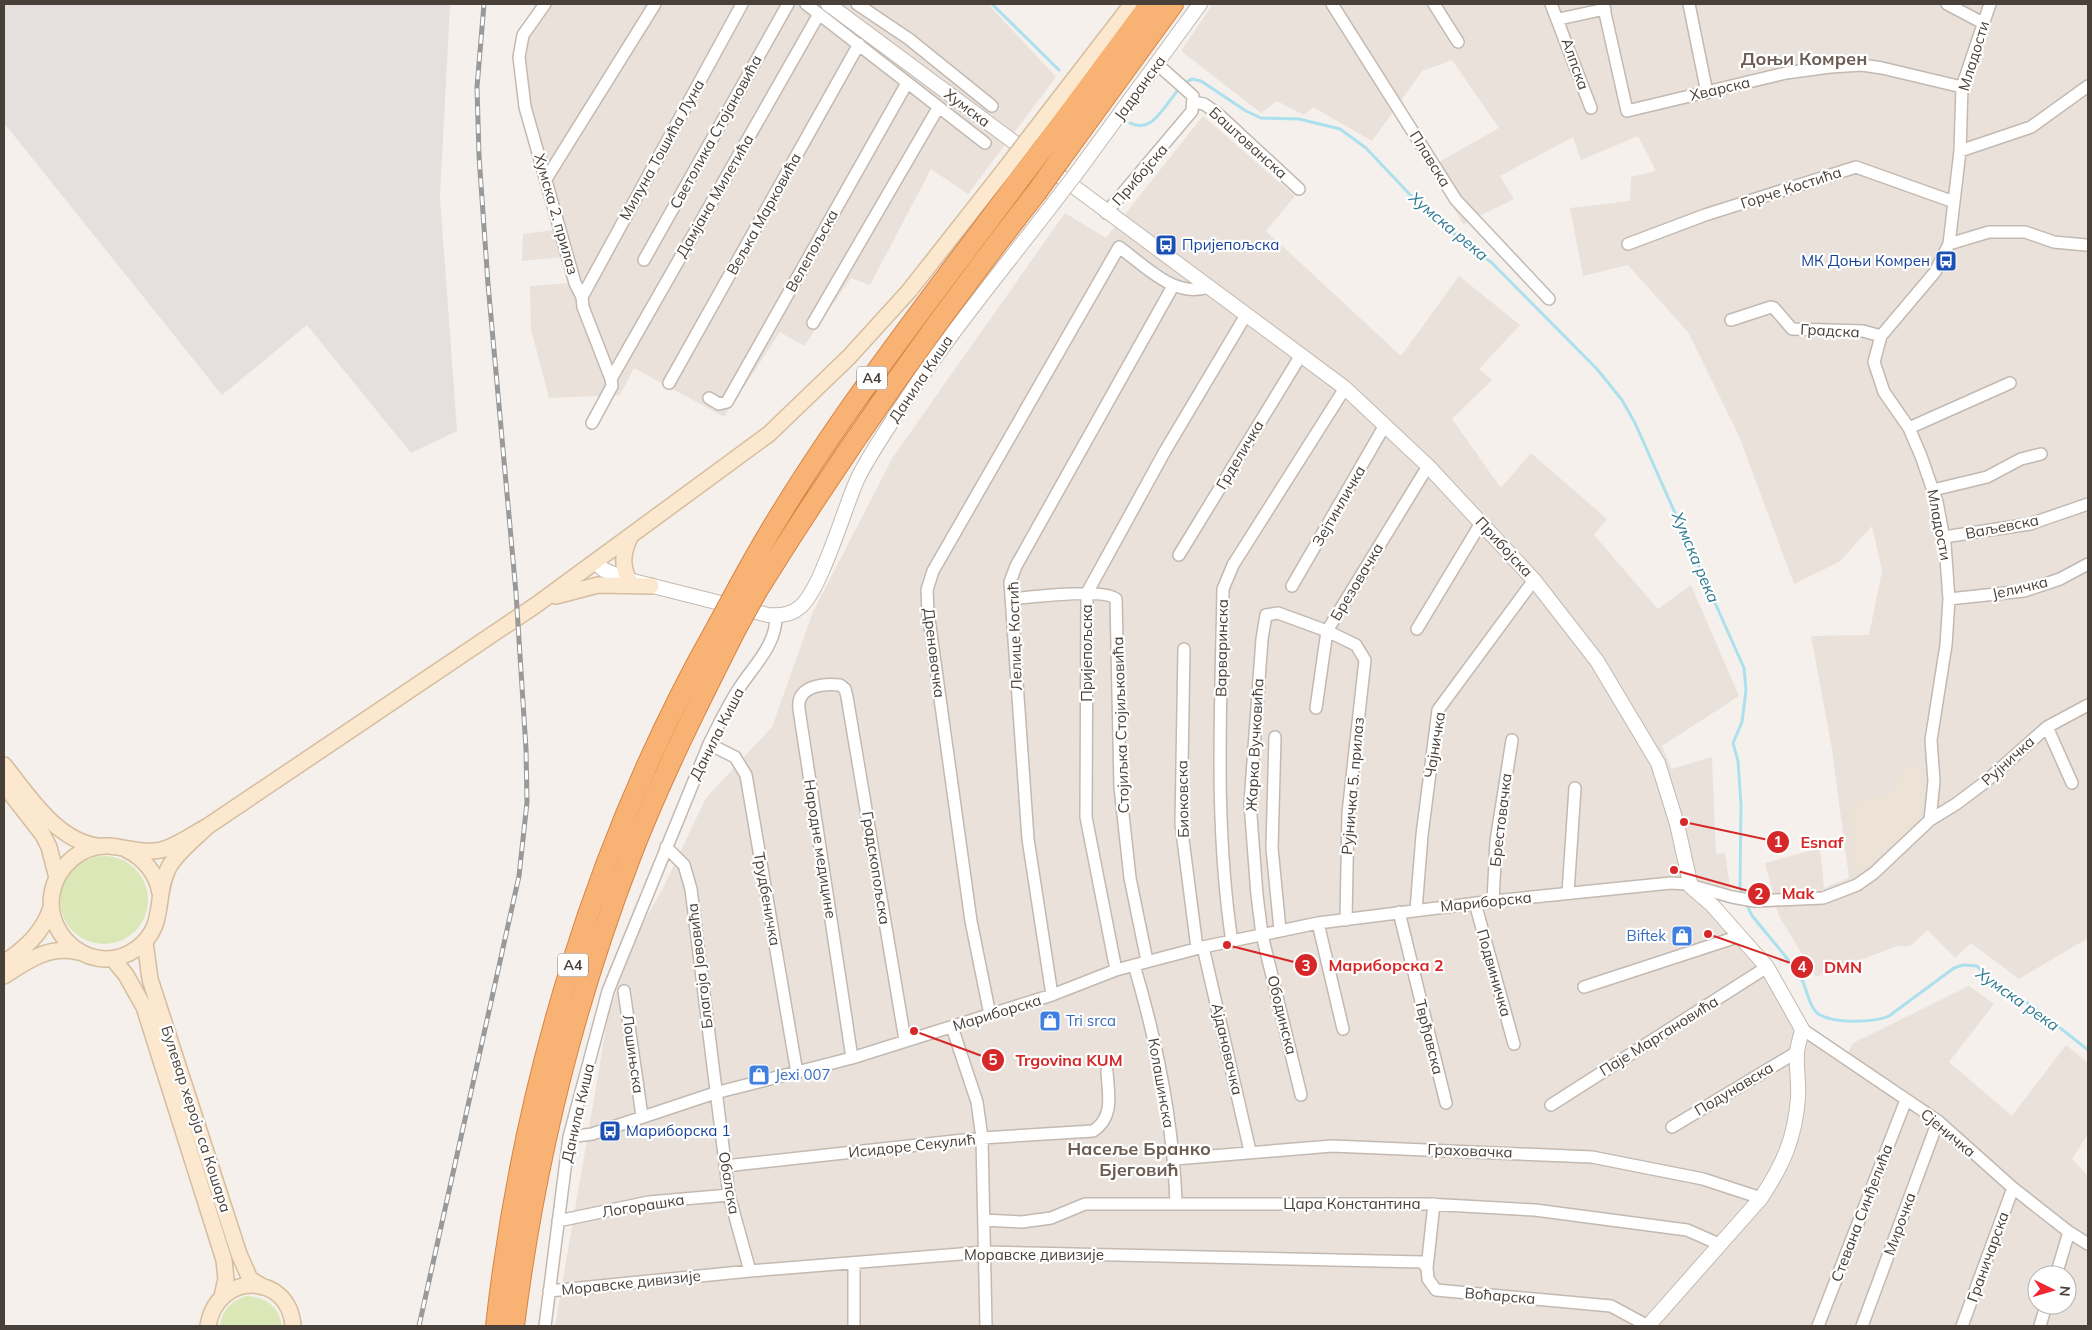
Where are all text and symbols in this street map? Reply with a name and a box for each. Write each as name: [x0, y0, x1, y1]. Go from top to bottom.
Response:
street label: Младости: [1954, 19, 1993, 93]
street label: Алпска: [1557, 35, 1594, 92]
district label: Доњи Комрен: [1741, 47, 1867, 70]
street label: Светолика Стојановића: [665, 52, 766, 212]
street label: Јадранска: [1110, 52, 1169, 124]
street label: Хварска: [1688, 72, 1752, 105]
street label: Милуна Тошића Луна: [615, 76, 708, 224]
street label: Хумска: [941, 84, 994, 131]
street label: Баштованска: [1205, 103, 1291, 183]
street label: Плавска: [1406, 127, 1455, 190]
street label: Дамјана Милетића: [672, 131, 758, 261]
street label: Прибојска: [1108, 140, 1172, 209]
street label: Вељка Марковића: [722, 150, 805, 278]
street label: Хумска 2. прилаз: [530, 151, 583, 277]
street label: Горче Костића: [1738, 162, 1844, 213]
water label: Хумска река: [1405, 186, 1493, 265]
street label: Велепољска: [781, 206, 842, 295]
bus stop icon: Пријепољска: [1154, 233, 1178, 257]
place label: Пријепољска: [1182, 235, 1279, 254]
bus stop icon: МК Доњи Комрен: [1934, 249, 1958, 273]
place label: МК Доњи Комрен: [1801, 251, 1930, 270]
street label: Градска: [1800, 319, 1860, 342]
street label: Данила Киша: [884, 331, 957, 426]
road number: A4: [857, 366, 887, 389]
street label: Грделичка: [1212, 417, 1268, 493]
street label: Зејтинличка: [1308, 462, 1369, 549]
street label: Младости: [1923, 488, 1956, 562]
water label: Хумска река: [1667, 507, 1724, 606]
street label: Ваљевска: [1964, 510, 2040, 543]
street label: Прибојска: [1472, 513, 1537, 581]
street label: Брезовачка: [1326, 540, 1387, 624]
street label: Јеличка: [1990, 572, 2050, 603]
street label: Лелице Костић: [1003, 581, 1026, 691]
street label: Варваринска: [1211, 599, 1232, 697]
street label: Пријепољска: [1077, 604, 1096, 702]
street label: Дреновачка: [920, 607, 949, 699]
street label: Стојиљка Стојиљковића: [1108, 636, 1133, 814]
street label: Жарка Вучковића: [1242, 678, 1267, 812]
street label: Данила Киша: [685, 684, 748, 783]
street label: Чајничка: [1420, 710, 1449, 779]
street label: Рујничка 5. прилаз: [1337, 716, 1368, 856]
street label: Рујничка: [1977, 732, 2038, 789]
street label: Биоковска: [1172, 760, 1193, 838]
street label: Брестовачка: [1485, 772, 1516, 868]
street label: Народне медицине: [800, 778, 841, 920]
street label: Градскопољска: [858, 810, 895, 926]
callout: Esnaf: [1766, 827, 1854, 858]
text: 1: [1773, 832, 1783, 851]
text: Esnaf: [1801, 832, 1845, 852]
street label: Трудбеничка: [750, 851, 785, 947]
callout: Mak: [1747, 878, 1825, 909]
text: Mak: [1782, 883, 1815, 903]
text: 2: [1754, 884, 1764, 903]
street label: Мариборска: [1439, 887, 1532, 916]
street label: Благоја Јововића: [682, 902, 717, 1030]
shop icon: Biftek: [1670, 924, 1694, 948]
place label: Biftek: [1626, 926, 1666, 945]
street label: Подвиничка: [1473, 927, 1516, 1019]
callout: Мариборска 2: [1293, 950, 1453, 981]
callout: DMN: [1789, 952, 1872, 983]
road number: A4: [558, 954, 588, 976]
text: Мариборска 2: [1328, 955, 1444, 975]
text: 3: [1301, 956, 1311, 975]
text: 4: [1797, 957, 1807, 976]
text: DMN: [1824, 957, 1862, 977]
water label: Хумска река: [1972, 962, 2064, 1035]
street label: Ободинска: [1263, 973, 1301, 1056]
street label: Мариборска: [950, 990, 1043, 1035]
street label: Паје Маргановића: [1596, 991, 1722, 1080]
street label: Тврђавска: [1411, 997, 1448, 1076]
street label: Ајдановачка: [1208, 1001, 1247, 1097]
shop icon: Tri srca: [1038, 1009, 1062, 1033]
place label: Tri srca: [1066, 1011, 1116, 1030]
street label: Лошињска: [619, 1013, 648, 1095]
street label: Булевар хероја са Кошара: [157, 1023, 236, 1215]
street label: Колашинска: [1144, 1036, 1179, 1129]
callout: Trgovina KUM: [980, 1045, 1132, 1076]
text: 5: [988, 1050, 998, 1069]
text: Trgovina KUM: [1015, 1050, 1123, 1070]
street label: Подунавска: [1691, 1058, 1777, 1120]
street label: Данила Киша: [557, 1061, 598, 1164]
shop icon: Jexi 007: [747, 1063, 771, 1087]
place label: Jexi 007: [775, 1065, 831, 1084]
street label: Сјеничка: [1917, 1104, 1980, 1161]
bus stop icon: Мариборска 1: [598, 1119, 622, 1143]
place label: Мариборска 1: [626, 1121, 730, 1140]
street label: Исидоре Секулић: [847, 1129, 976, 1162]
district label: Насеље Бранко Бјеговић: [1067, 1137, 1211, 1181]
street label: Граховачка: [1427, 1140, 1513, 1161]
street label: Стевана Синђелића: [1826, 1141, 1897, 1284]
street label: Обалска: [715, 1150, 744, 1216]
street label: Логорашка: [600, 1190, 686, 1221]
street label: Мирочка: [1879, 1190, 1920, 1258]
street label: Цара Константина: [1283, 1194, 1421, 1213]
street label: Граничарска: [1962, 1209, 2013, 1305]
street label: Моравске дивизије: [964, 1245, 1104, 1264]
north arrow: [2027, 1265, 2077, 1315]
street label: Моравске дивизије: [560, 1266, 702, 1299]
street label: Воћарска: [1464, 1283, 1536, 1308]
text: N: [2056, 1285, 2074, 1297]

